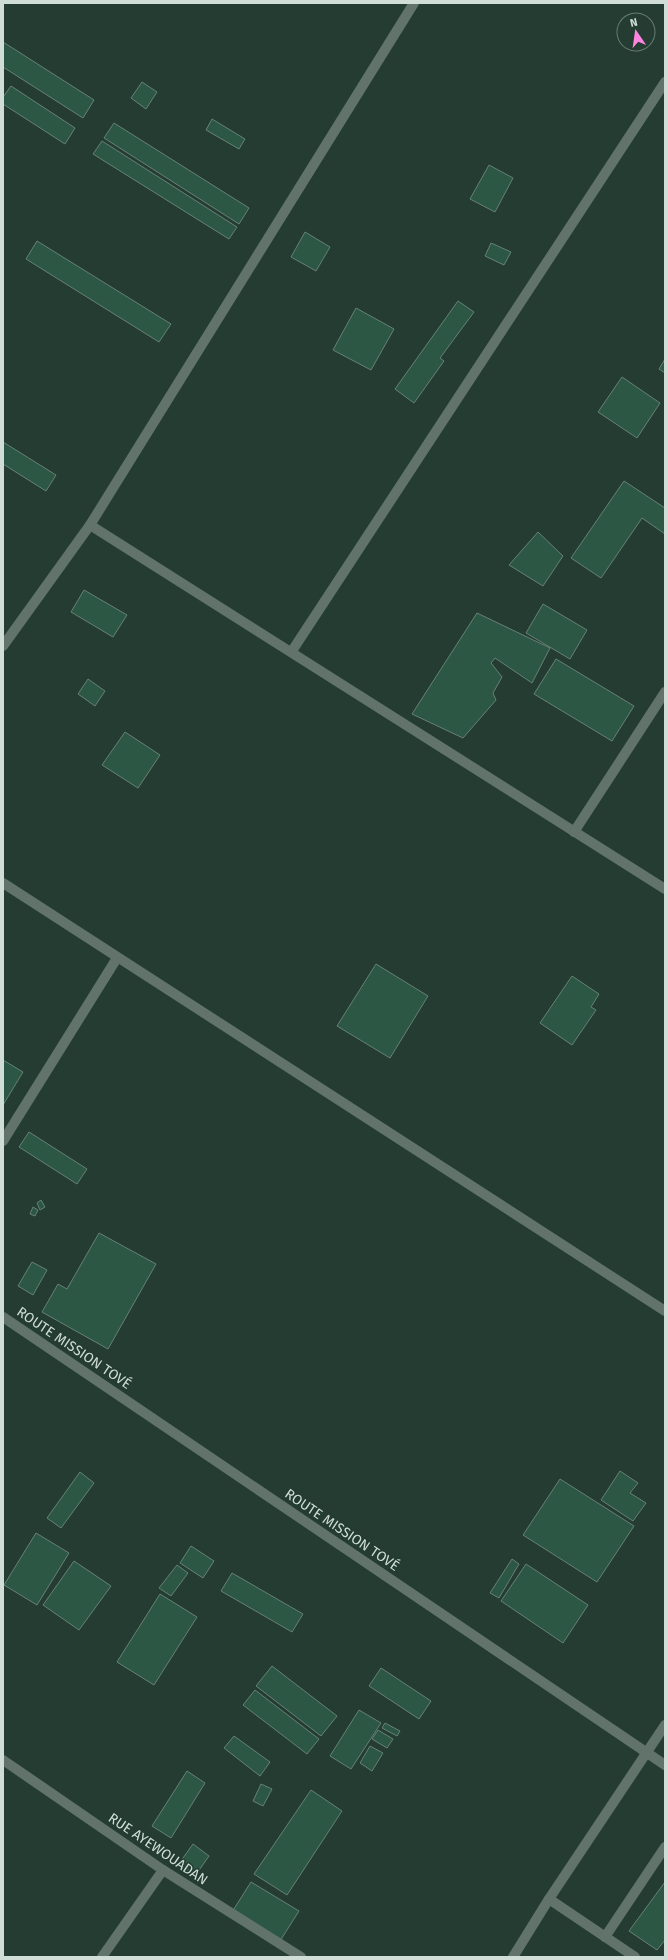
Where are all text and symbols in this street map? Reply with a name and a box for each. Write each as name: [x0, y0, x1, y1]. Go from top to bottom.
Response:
north arrow: [616, 12, 656, 52]
text: N: [629, 16, 639, 30]
street label: ROUTE MISSION TOVÉ: [13, 1302, 135, 1393]
street label: ROUTE MISSION TOVÉ: [281, 1484, 403, 1575]
street label: RUE AYEWOUADAN: [105, 1809, 211, 1889]

